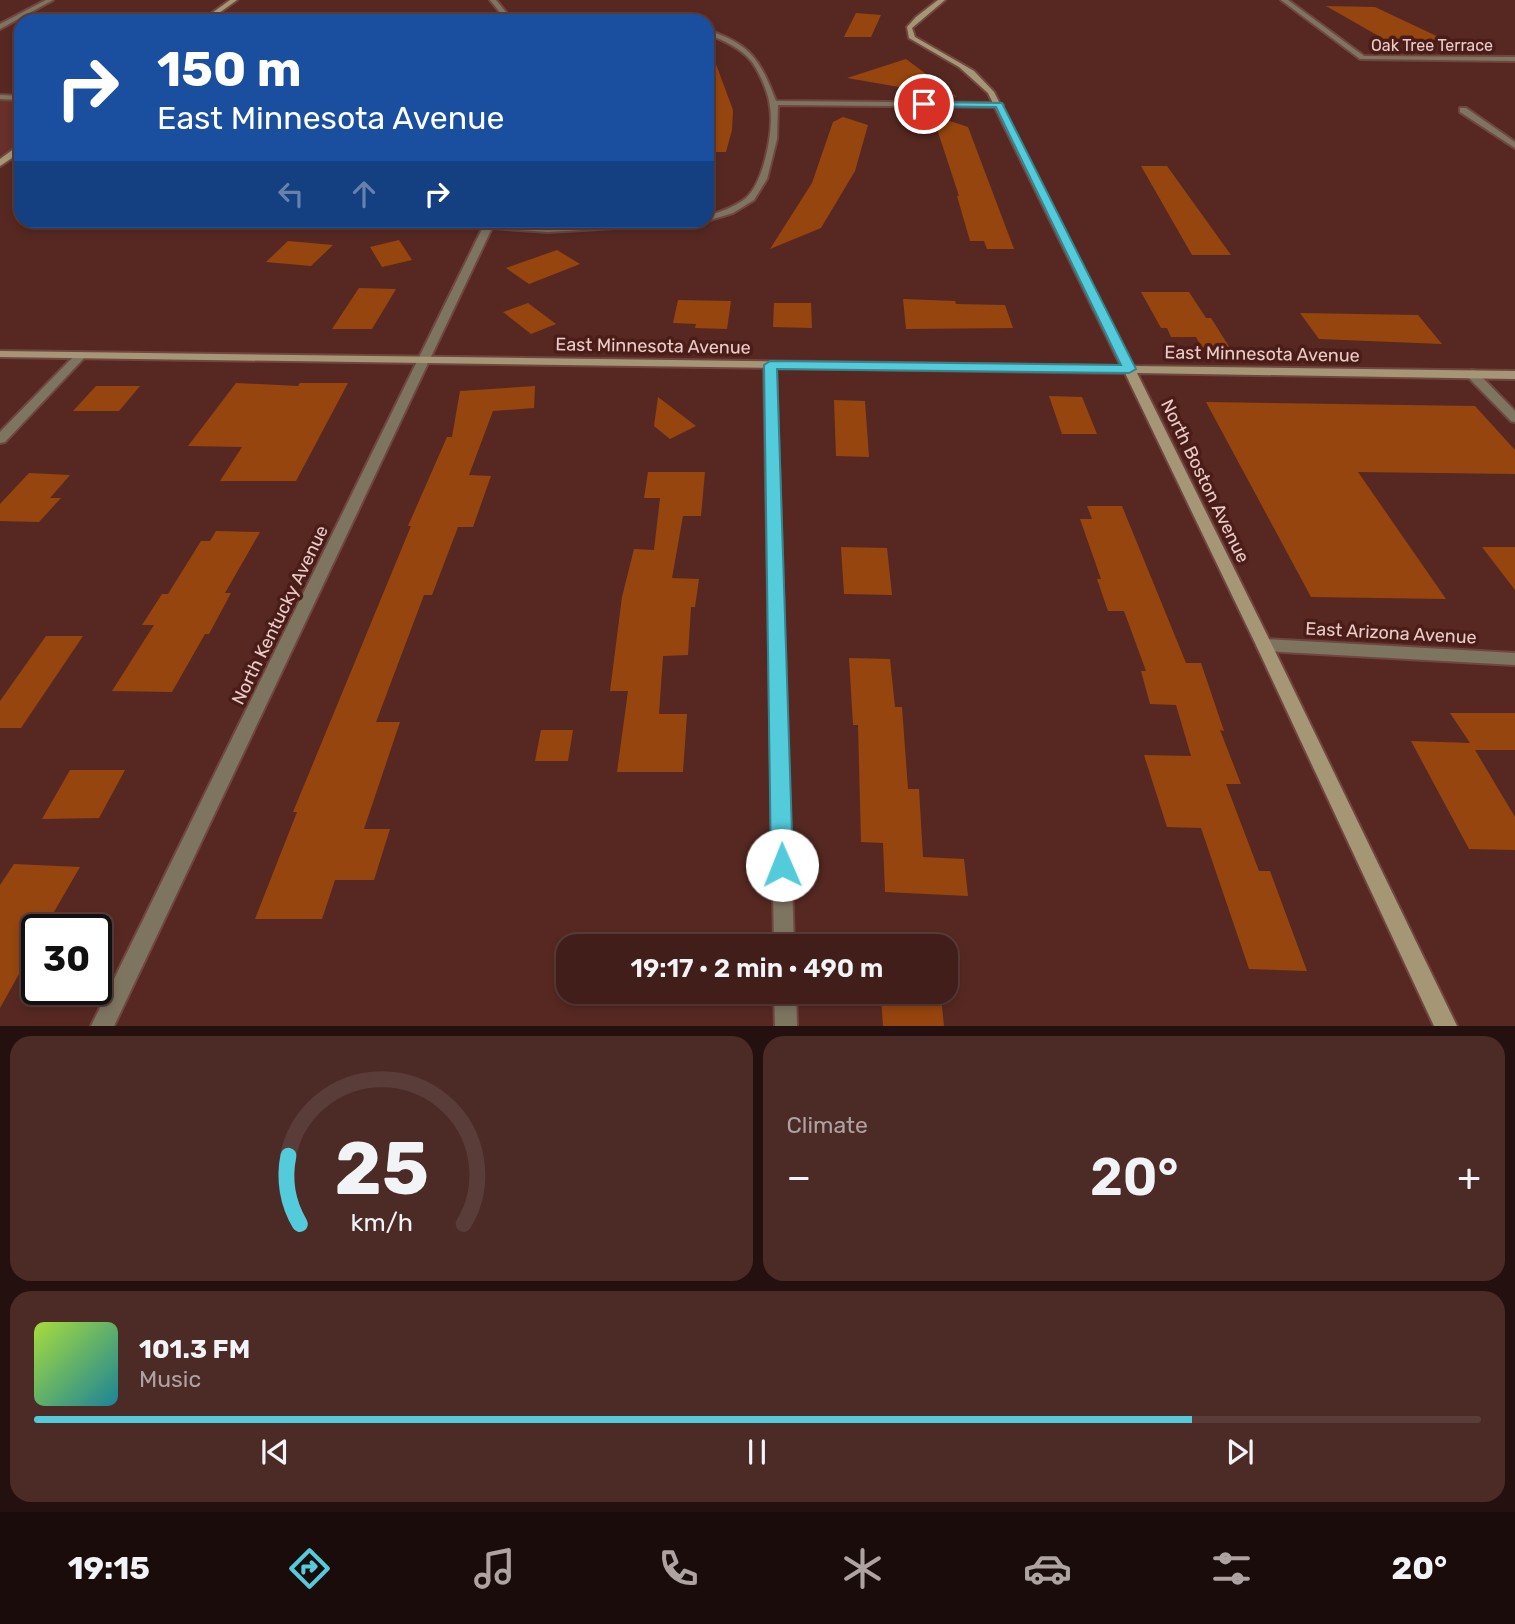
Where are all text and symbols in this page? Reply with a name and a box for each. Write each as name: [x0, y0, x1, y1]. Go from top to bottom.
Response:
street label: Oak Tree Terrace: [1371, 36, 1493, 55]
text: 150 m: [157, 40, 302, 98]
icon: right: [42, 42, 133, 133]
pin: [894, 74, 954, 134]
icon: arrive: [905, 85, 943, 123]
text: East Minnesota Avenue: [157, 99, 504, 137]
icon: left: [272, 175, 310, 213]
icon: ahead: [345, 175, 383, 213]
icon: right: [418, 175, 456, 213]
street label: East Minnesota Avenue: [555, 333, 751, 359]
street label: East Minnesota Avenue: [1164, 341, 1360, 367]
street label: North Boston Avenue: [1156, 396, 1254, 566]
street label: North Kentucky Avenue: [227, 522, 333, 708]
street label: East Arizona Avenue: [1305, 618, 1477, 648]
position arrow: [745, 828, 819, 902]
speed limit sign: 30: [21, 914, 112, 1005]
text: 19:17 · 2 min · 490 m: [630, 953, 884, 984]
text: Climate: [787, 1111, 868, 1139]
text: 25: [334, 1127, 428, 1213]
text: 20°: [1090, 1146, 1179, 1208]
text: −: [787, 1154, 811, 1200]
text: +: [1457, 1154, 1481, 1200]
text: km/h: [350, 1208, 412, 1237]
text: 101.3 FM: [139, 1334, 250, 1365]
text: Music: [139, 1365, 201, 1393]
icon: previous: [256, 1433, 294, 1471]
icon: pause: [738, 1433, 776, 1471]
icon: next: [1221, 1433, 1259, 1471]
icon: directions: [285, 1544, 334, 1593]
icon: music: [470, 1544, 519, 1593]
icon: phone: [654, 1544, 703, 1593]
icon: climate: [838, 1544, 887, 1593]
icon: car: [1023, 1544, 1072, 1593]
icon: filters: [1207, 1544, 1256, 1593]
text: 19:15: [68, 1549, 150, 1587]
text: 20°: [1392, 1549, 1447, 1587]

